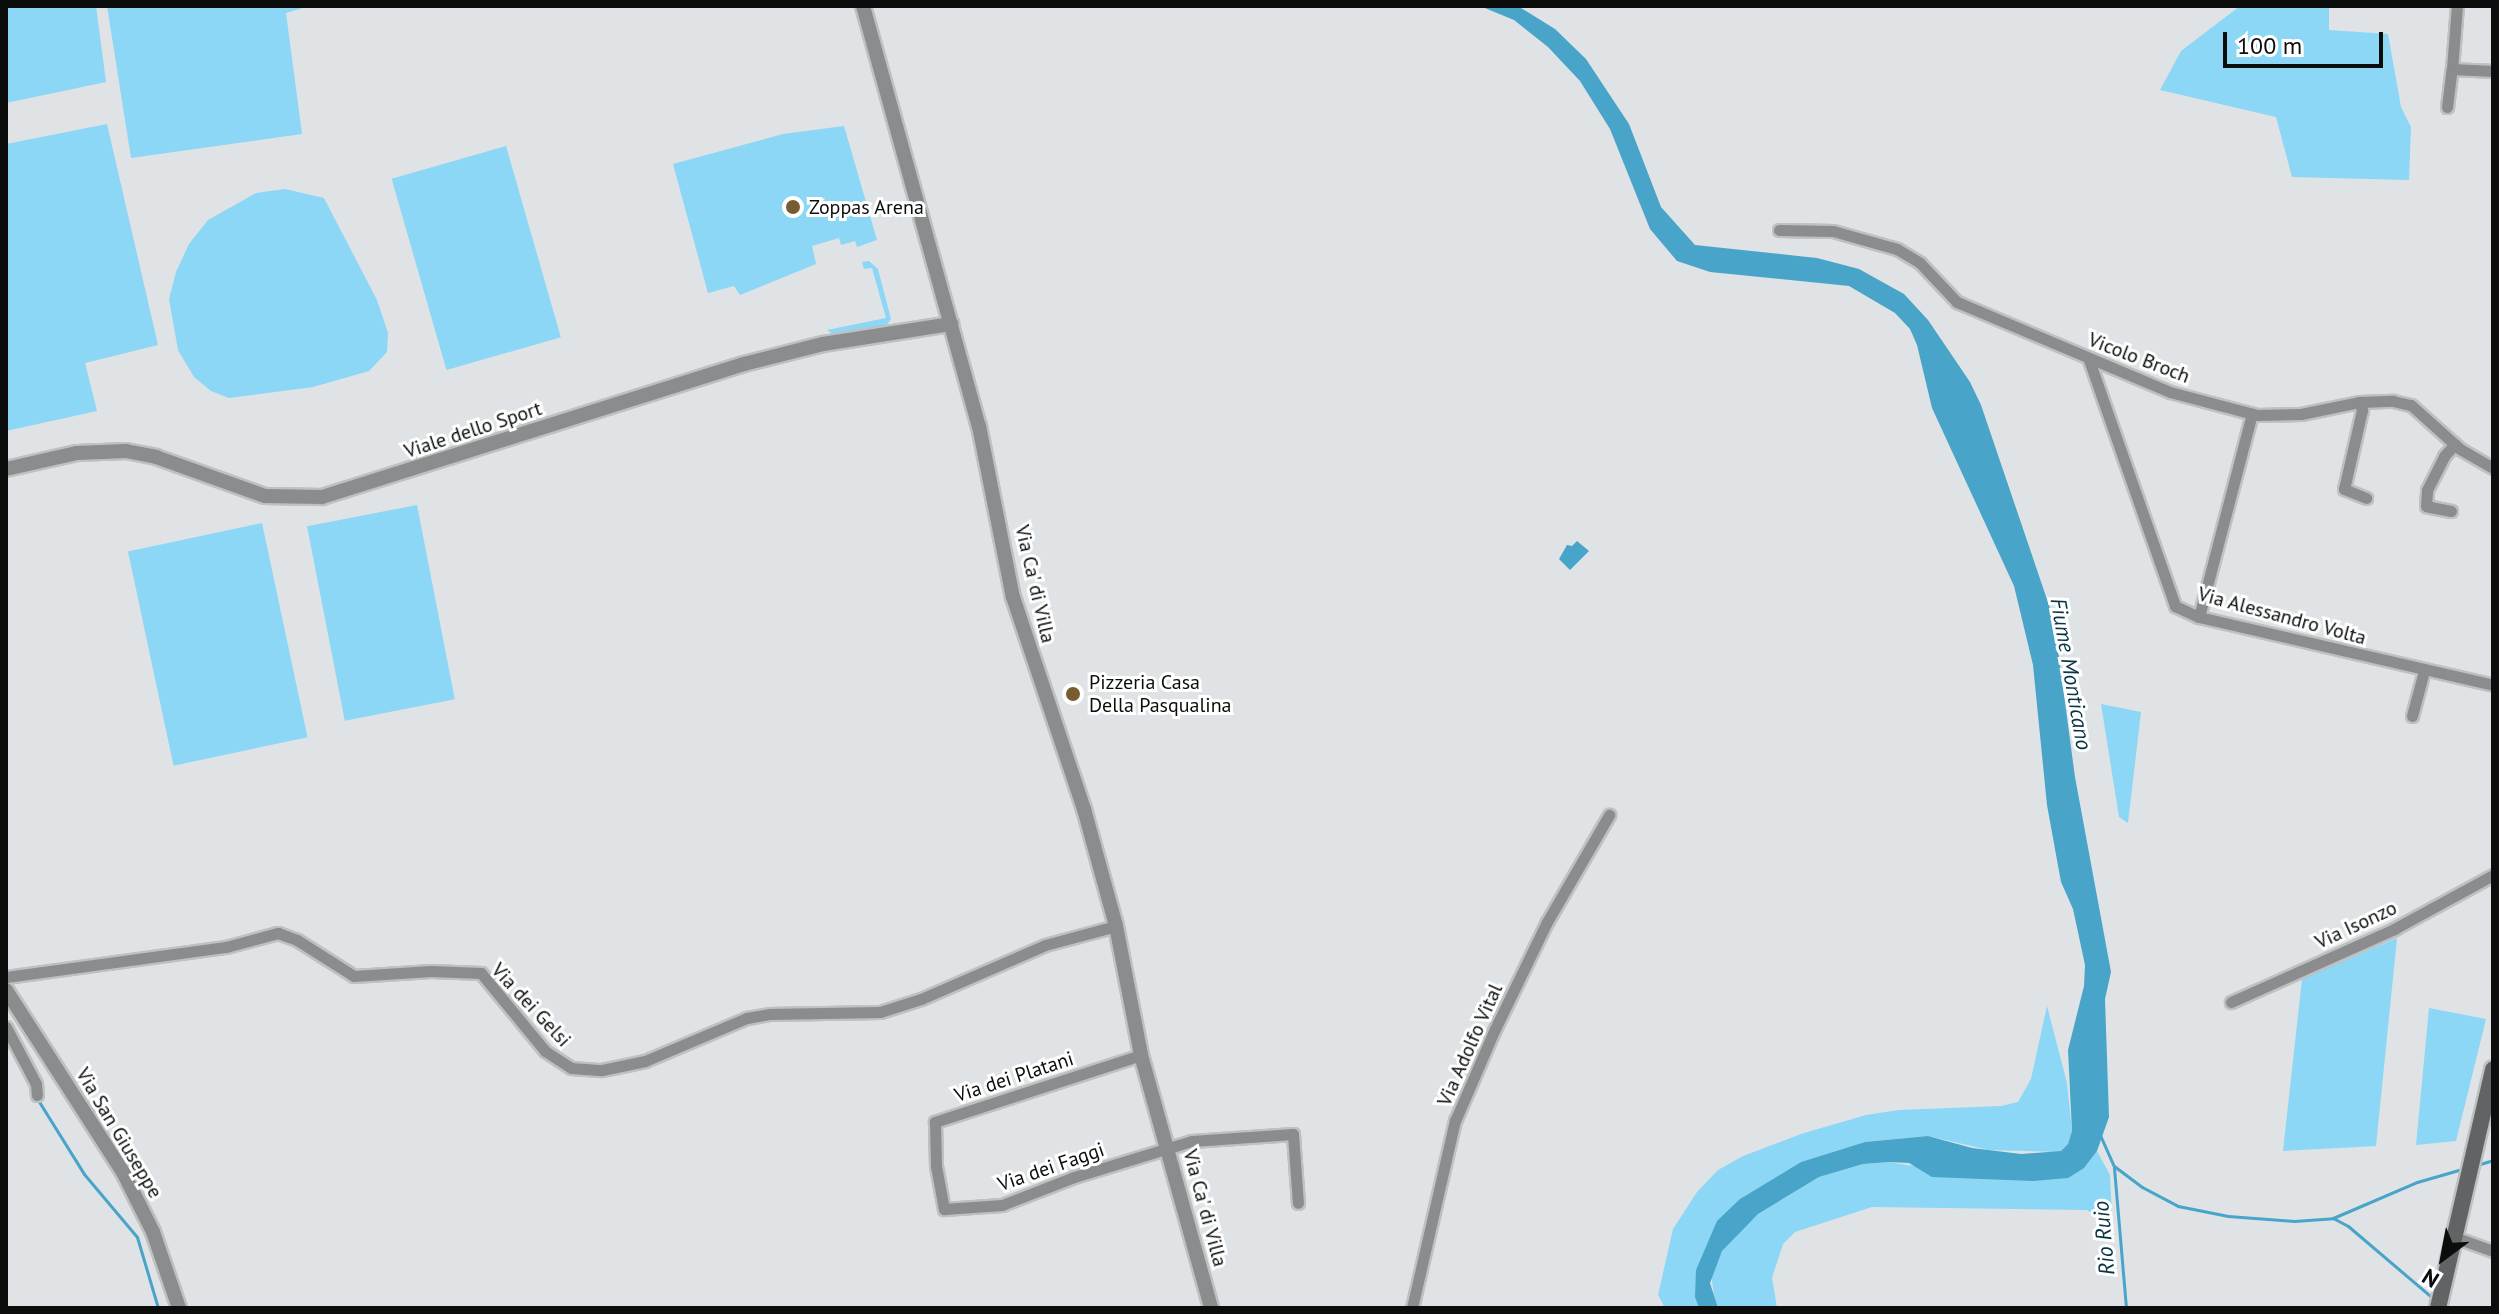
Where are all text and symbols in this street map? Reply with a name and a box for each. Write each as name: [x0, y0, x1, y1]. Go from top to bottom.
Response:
scale bar: [2227, 16, 2387, 66]
text: 100 m: [2237, 30, 2302, 61]
place label: Zoppas Arena: [809, 195, 924, 219]
marker: Zoppas Arena: [784, 198, 802, 216]
street label: Vicolo Broch: [2085, 328, 2193, 388]
street label: Viale dello Sport: [401, 396, 545, 464]
street label: Via Ca' di Villa: [1010, 522, 1060, 646]
street label: Via Alessandro Volta: [2195, 582, 2369, 650]
water label: Fiume Monticano: [2045, 596, 2097, 752]
place label: Pizzeria Casa Della Pasqualina: [1089, 670, 1231, 717]
marker: Pizzeria Casa Della Pasqualina: [1064, 685, 1082, 703]
street label: Via Isonzo: [2311, 896, 2401, 954]
street label: Via dei Gelsi: [486, 958, 576, 1052]
street label: Via Adolfo Vital: [1432, 980, 1508, 1110]
street label: Via dei Platani: [952, 1046, 1076, 1108]
street label: Via San Giuseppe: [71, 1064, 167, 1202]
street label: Via dei Faggi: [995, 1138, 1107, 1196]
street label: Via Ca' di Villa: [1178, 1146, 1232, 1270]
water label: Rio Ruio: [2088, 1200, 2120, 1276]
north arrow: [2403, 1218, 2483, 1298]
text: N: [2417, 1263, 2444, 1294]

